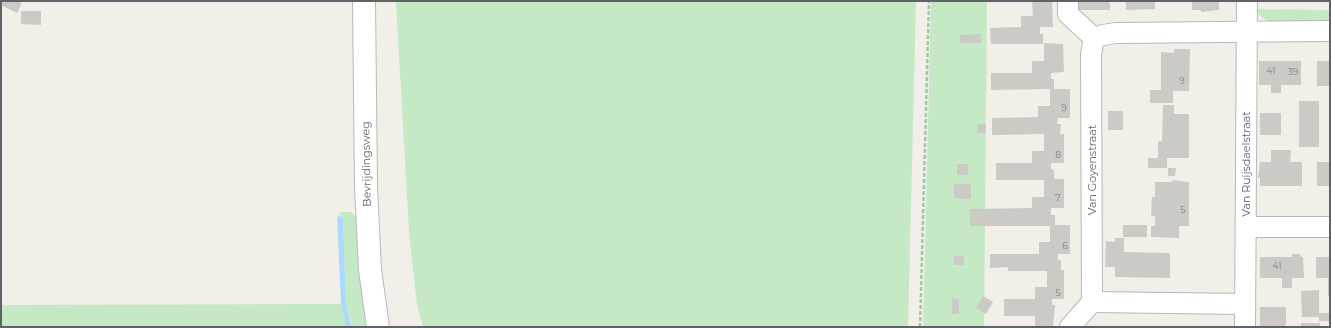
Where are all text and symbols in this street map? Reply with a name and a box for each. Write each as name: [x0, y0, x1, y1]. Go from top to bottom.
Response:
house number: 41: [1267, 65, 1275, 76]
house number: 39: [1288, 66, 1299, 77]
house number: 9: [1179, 75, 1185, 86]
house number: 9: [1061, 102, 1067, 113]
street label: Van Ruijsdaelstraat: [1239, 111, 1253, 217]
street label: Bevrijdingsweg: [358, 121, 374, 207]
street label: Van Goyenstraat: [1085, 124, 1099, 215]
house number: 8: [1055, 149, 1061, 160]
house number: 7: [1055, 192, 1061, 203]
house number: 5: [1180, 204, 1186, 215]
house number: 6: [1062, 240, 1068, 251]
house number: 41: [1273, 260, 1281, 271]
house number: 5: [1055, 287, 1061, 298]

